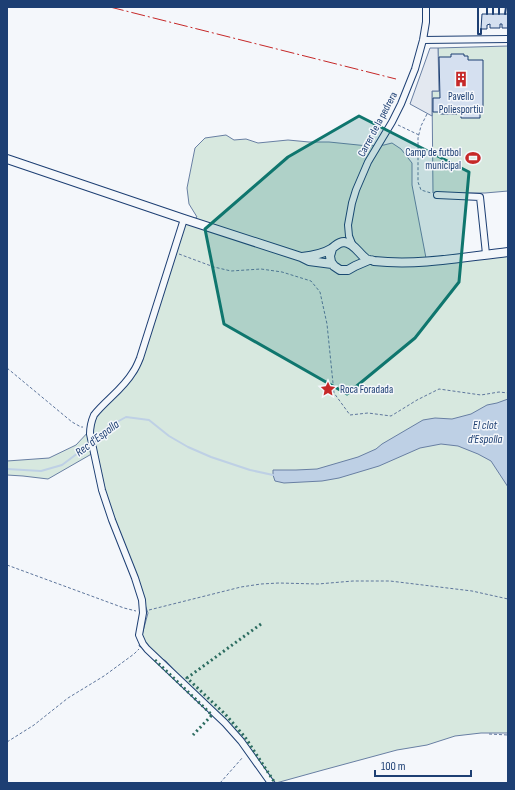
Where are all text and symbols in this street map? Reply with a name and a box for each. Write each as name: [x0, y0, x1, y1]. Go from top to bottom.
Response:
building icon: Pavelló Poliesportiu: [452, 70, 470, 88]
street label: Carrer de la pedrera: [355, 89, 400, 159]
place label: Pavelló Poliesportiu: [439, 90, 484, 116]
place label: Camp de futbol municipal: [405, 146, 461, 172]
sports icon: Camp de futbol municipal: [464, 149, 482, 167]
place icon: Roca Foradada: [319, 380, 337, 398]
place label: Roca Foradada: [340, 383, 393, 396]
water label: Rec d'Espolla: [72, 417, 122, 460]
water label: El clot d'Espolla: [468, 418, 503, 447]
scale bar: [375, 752, 471, 778]
text: 100 m: [381, 759, 406, 774]

